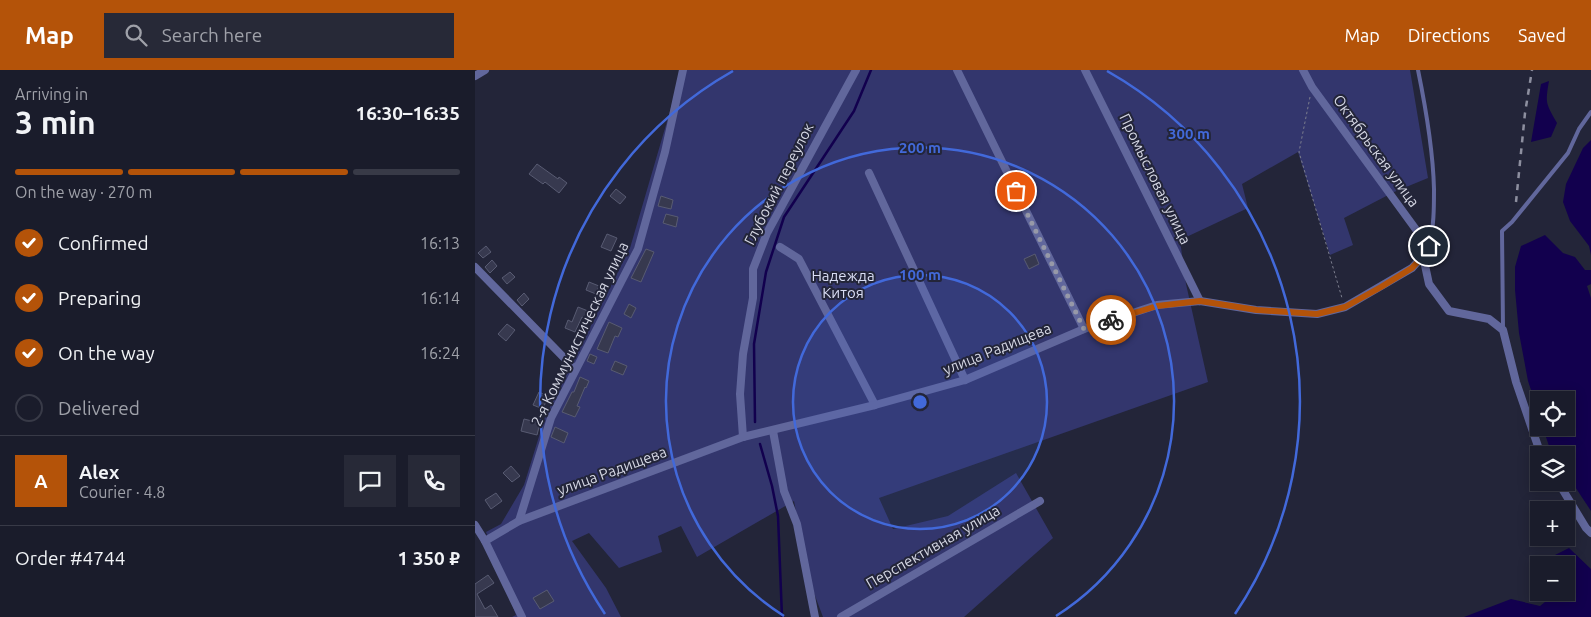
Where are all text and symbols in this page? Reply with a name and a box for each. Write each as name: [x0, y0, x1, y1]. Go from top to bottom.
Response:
search box: [104, 13, 454, 58]
icon: search: [122, 21, 150, 49]
text: Map: [25, 22, 74, 49]
text: Search here: [162, 24, 262, 46]
text: Map: [1344, 25, 1380, 45]
text: Directions: [1408, 25, 1490, 45]
text: Saved: [1518, 25, 1566, 45]
text: Arriving in: [15, 85, 88, 103]
street label: Октябрьская улица: [1330, 91, 1423, 210]
text: 16:30–16:35: [355, 102, 460, 124]
text: 3 min: [15, 104, 96, 140]
street label: Промысловая улица: [1116, 111, 1194, 247]
street label: Глубокий переулок: [740, 120, 817, 248]
text: 300 m: [1168, 125, 1210, 142]
text: 200 m: [899, 139, 941, 156]
pin: [995, 170, 1037, 212]
icon: bag: [1002, 177, 1030, 205]
text: On the way · 270 m: [15, 183, 152, 201]
pin: [1408, 225, 1450, 267]
icon: check: [15, 229, 43, 257]
text: Confirmed: [58, 232, 149, 254]
icon: home: [1415, 232, 1443, 260]
text: 16:13: [420, 234, 460, 252]
street label: 2-я Коммунистическая улица: [528, 239, 632, 429]
text: 100 m: [899, 266, 941, 283]
park label: Надежда Китоя: [811, 267, 875, 301]
icon: check: [15, 284, 43, 312]
text: Preparing: [58, 287, 142, 309]
text: 16:14: [420, 289, 460, 307]
courier: [1086, 295, 1136, 345]
icon: bike: [1097, 306, 1125, 334]
street label: улица Радищева: [940, 319, 1053, 378]
icon: check: [15, 339, 43, 367]
text: On the way: [58, 342, 155, 364]
text: 16:24: [420, 344, 460, 362]
map controls: [1530, 391, 1575, 601]
button: locate: [1530, 391, 1575, 436]
centre of rings: [911, 393, 929, 411]
text: Delivered: [58, 397, 140, 419]
street label: улица Радищева: [555, 443, 669, 498]
button: layers: [1530, 446, 1575, 491]
button: chat: [344, 455, 396, 507]
button: phone: [408, 455, 460, 507]
text: Alex: [79, 461, 119, 483]
text: A: [34, 470, 48, 492]
text: Courier · 4.8: [79, 483, 165, 501]
street label: Перспективная улица: [863, 501, 1003, 592]
button: +: [1530, 501, 1575, 546]
text: Order #4744: [15, 547, 125, 569]
text: 1 350 ₽: [397, 547, 460, 569]
button: −: [1530, 556, 1575, 601]

